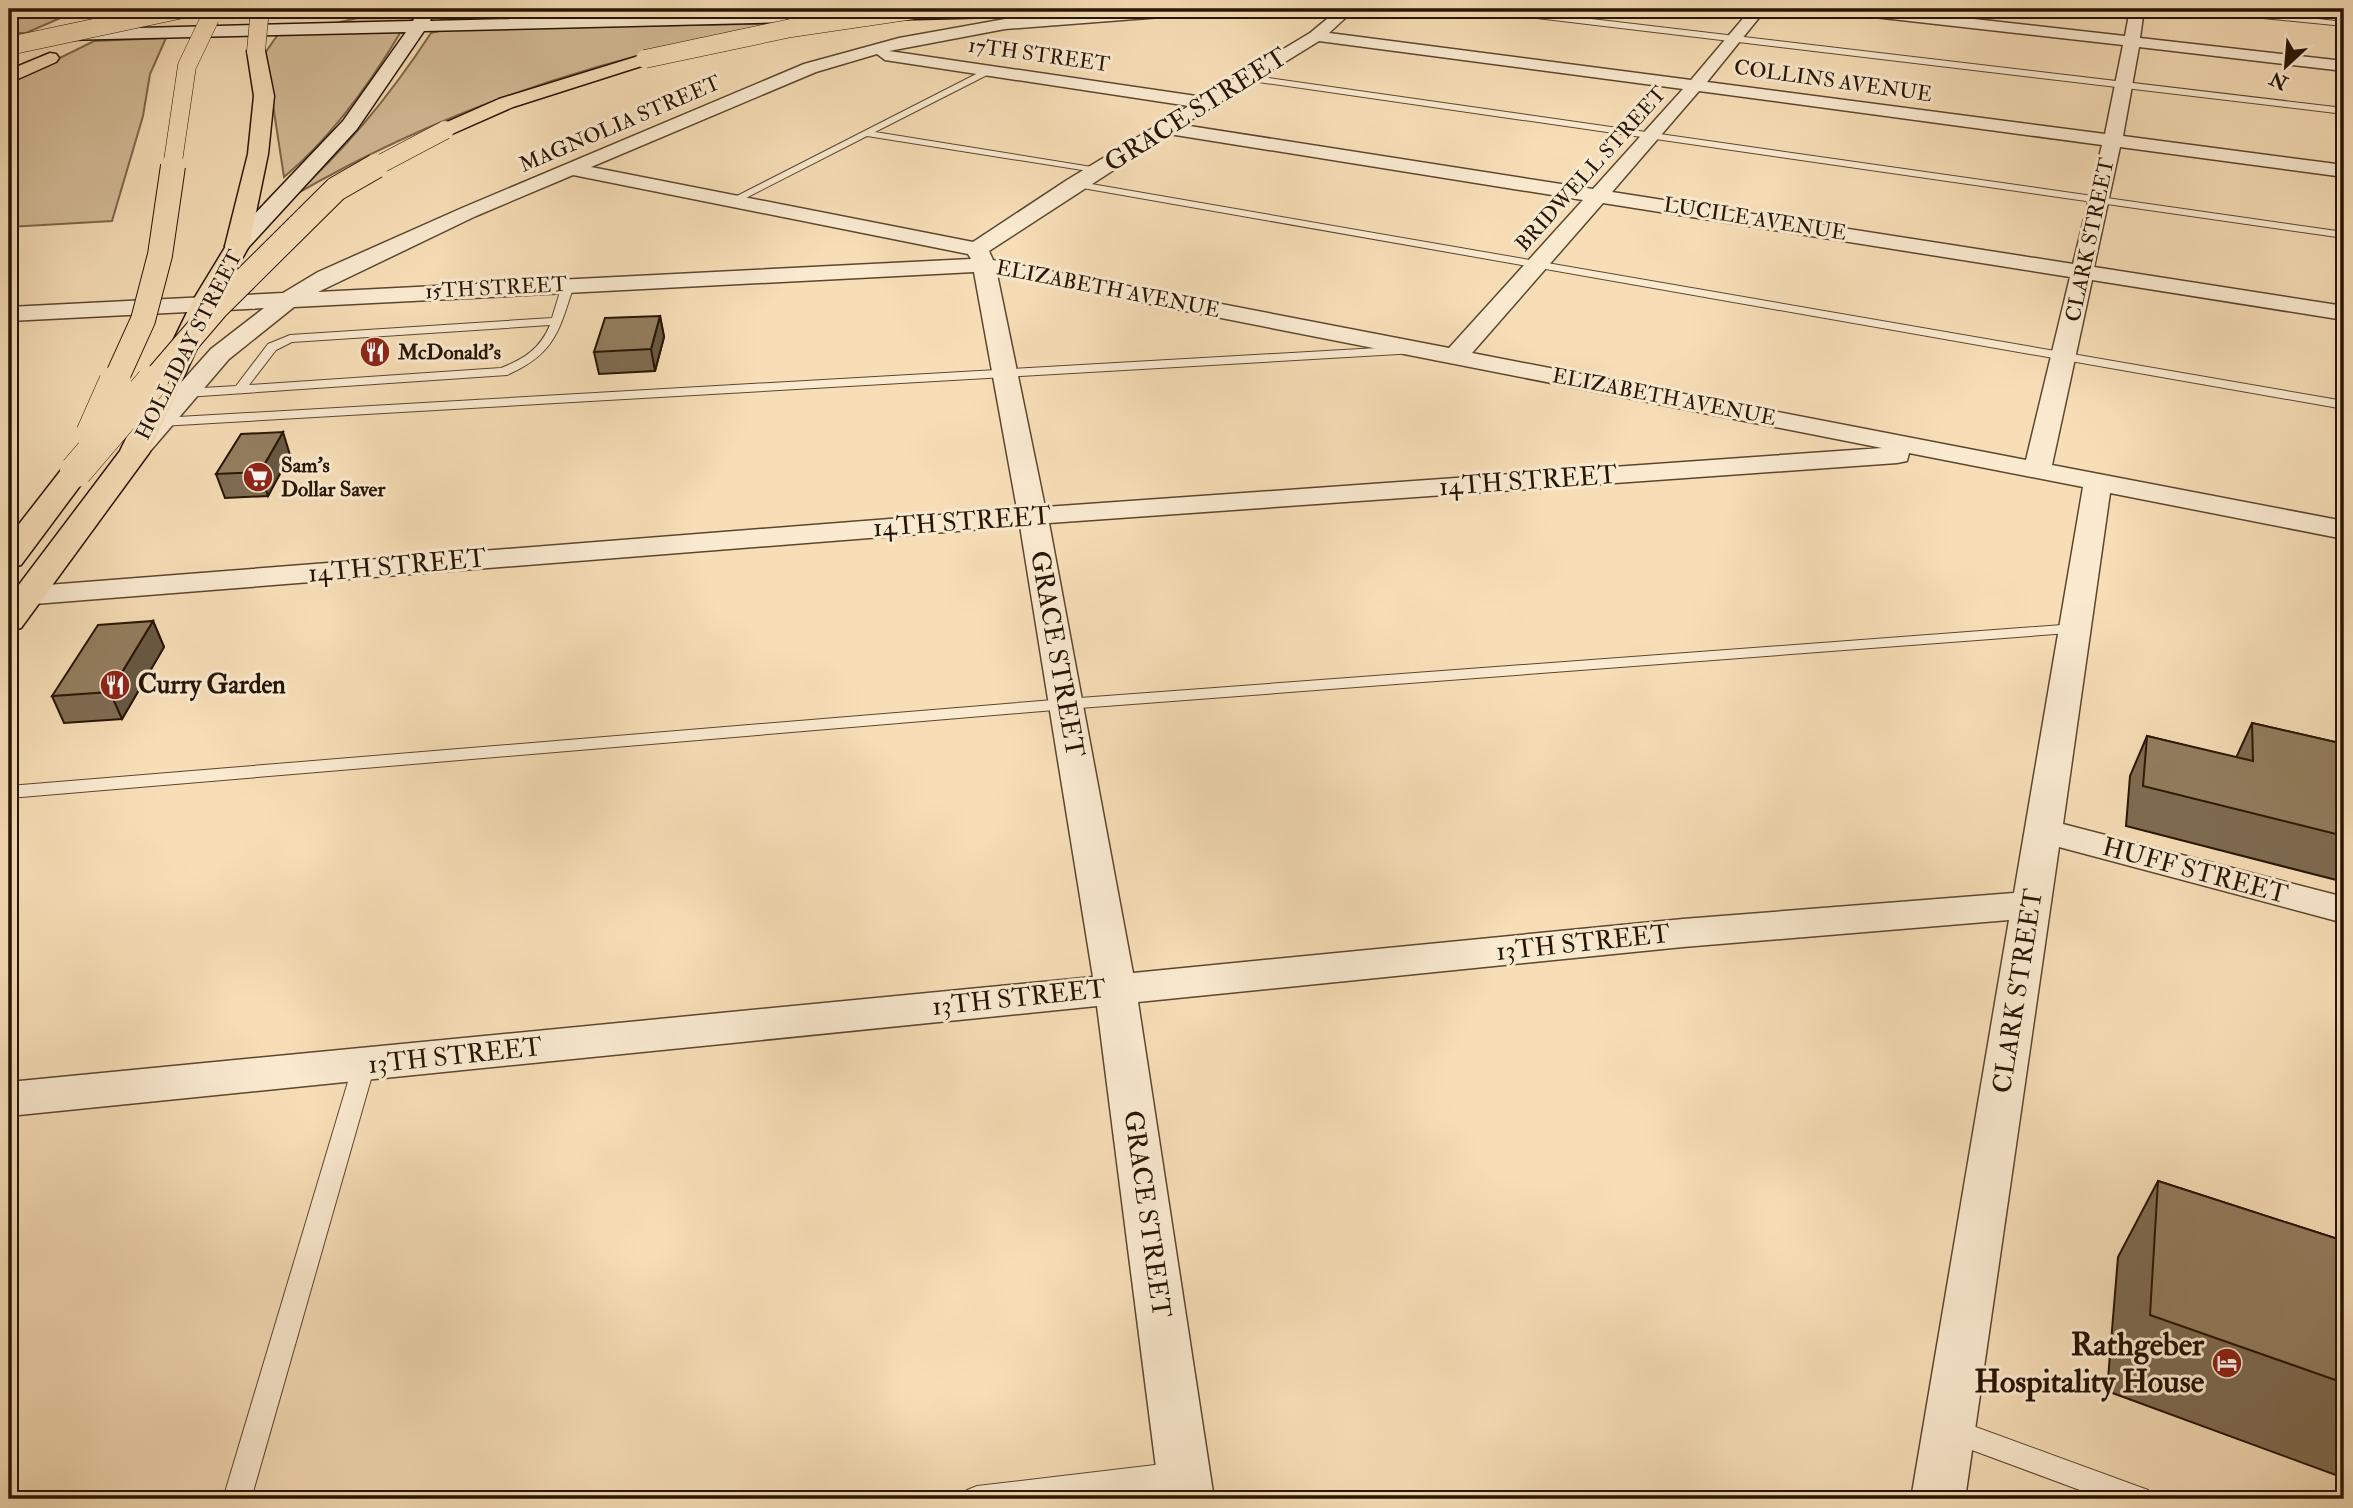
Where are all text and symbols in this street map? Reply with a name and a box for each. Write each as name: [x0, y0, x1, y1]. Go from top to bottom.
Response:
street label: 17TH STREET: [967, 32, 1112, 78]
north arrow: [2252, 32, 2322, 102]
street label: GRACE STREET: [1099, 41, 1293, 179]
street label: COLLINS AVENUE: [1732, 54, 1934, 108]
text: N: [2265, 65, 2293, 95]
street label: MAGNOLIA STREET: [515, 69, 725, 179]
street label: BRIDWELL STREET: [1510, 80, 1673, 257]
street label: CLARK STREET: [2059, 155, 2121, 324]
street label: LUCILE AVENUE: [1662, 191, 1848, 247]
street label: HOLLIDAY STREET: [129, 245, 249, 444]
street label: ELIZABETH AVENUE: [994, 254, 1222, 324]
street label: 15TH STREET: [424, 271, 568, 305]
restaurant icon: McDonald's: [358, 335, 392, 369]
place label: McDonald's: [397, 339, 501, 366]
street label: ELIZABETH AVENUE: [1550, 362, 1778, 432]
place label: Sam's Dollar Saver: [281, 452, 386, 503]
street label: 14TH STREET: [1438, 459, 1618, 503]
supermarket icon: Sam's Dollar Saver: [241, 460, 275, 494]
street label: 14TH STREET: [872, 500, 1052, 544]
street label: 14TH STREET: [307, 542, 487, 590]
street label: GRACE STREET: [1023, 548, 1091, 760]
restaurant icon: Curry Garden: [98, 668, 132, 702]
place label: Curry Garden: [138, 669, 286, 702]
street label: HUFF STREET: [2099, 831, 2291, 911]
street label: CLARK STREET: [1986, 887, 2050, 1095]
street label: 13TH STREET: [1495, 918, 1671, 968]
street label: 13TH STREET: [931, 973, 1107, 1023]
street label: 13TH STREET: [367, 1031, 543, 1081]
street label: GRACE STREET: [1117, 1108, 1177, 1320]
place label: Rathgeber Hospitality House: [1974, 1325, 2205, 1402]
hotel icon: Rathgeber Hospitality House: [2210, 1346, 2244, 1380]

